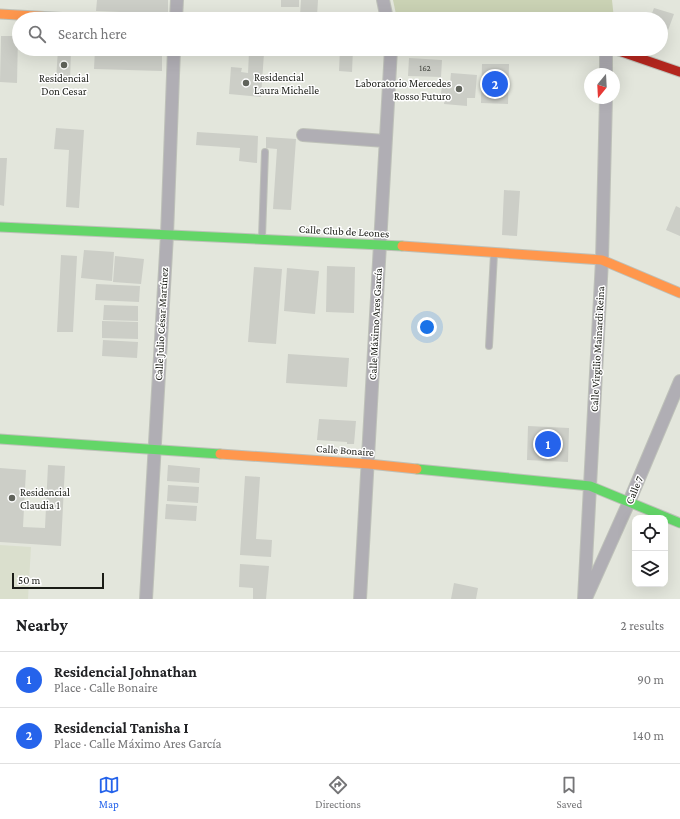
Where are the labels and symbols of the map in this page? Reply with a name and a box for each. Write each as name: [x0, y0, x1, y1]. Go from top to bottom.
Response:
marker: Residencial Don Cesar: [59, 60, 69, 70]
house number: 162: [419, 63, 431, 73]
north arrow: [584, 68, 620, 104]
pin: 2: [482, 69, 508, 99]
place label: Residencial Laura Michelle: [254, 71, 319, 96]
place label: Residencial Don Cesar: [39, 72, 89, 97]
place label: Laboratorio Mercedes Rosso Futuro: [355, 77, 452, 102]
marker: Residencial Laura Michelle: [241, 78, 251, 88]
marker: Laboratorio Mercedes Rosso Futuro: [454, 84, 464, 94]
street label: Calle Club de Leones: [298, 223, 390, 239]
street label: Calle Julio César Martínez: [152, 267, 171, 381]
street label: Calle Máximo Ares García: [366, 268, 384, 380]
street label: Calle Virgilio Mainardi Reina: [588, 286, 607, 412]
your location: [417, 317, 437, 337]
pin: 1: [535, 429, 561, 459]
street label: Calle Bonaire: [316, 442, 375, 458]
street label: Calle 7: [623, 474, 645, 506]
place label: Residencial Claudia 1: [20, 486, 70, 511]
marker: Residencial Claudia 1: [7, 493, 17, 503]
scale bar: [12, 571, 104, 590]

